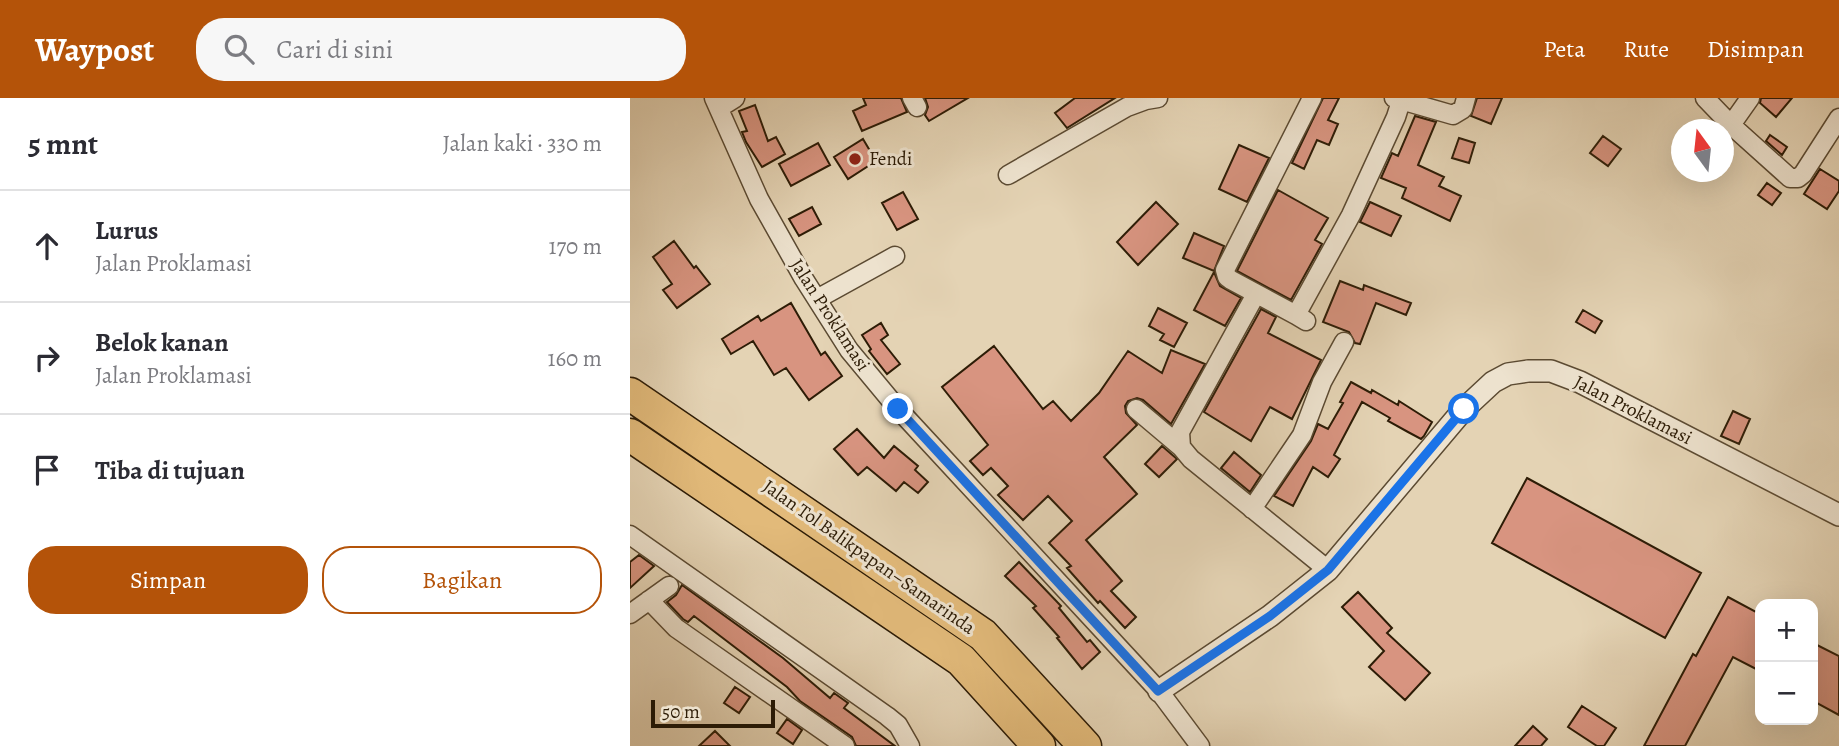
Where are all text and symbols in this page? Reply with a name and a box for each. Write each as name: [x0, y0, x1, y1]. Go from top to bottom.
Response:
search box: [196, 18, 686, 81]
text: Waypost: [35, 27, 154, 72]
icon: search: [220, 30, 258, 68]
text: Cari di sini: [276, 32, 393, 67]
text: Peta: [1543, 33, 1585, 65]
text: Rute: [1623, 33, 1669, 65]
text: Disimpan: [1707, 33, 1804, 65]
north arrow: [1671, 119, 1734, 182]
text: 5 mnt: [28, 124, 98, 164]
text: Jalan kaki · 330 m: [443, 128, 602, 159]
place label: Fendi: [869, 146, 912, 172]
marker: Fendi: [847, 151, 863, 167]
text: Lurus: [95, 213, 158, 248]
icon: ahead: [28, 227, 66, 265]
text: 170 m: [549, 231, 602, 262]
text: Jalan Proklamasi: [95, 248, 252, 279]
street label: Jalan Proklamasi: [784, 254, 876, 376]
text: Belok kanan: [95, 325, 229, 360]
icon: right: [28, 339, 66, 377]
text: 160 m: [548, 343, 602, 374]
text: Jalan Proklamasi: [95, 360, 252, 391]
street label: Jalan Proklamasi: [1569, 369, 1697, 451]
route end: [882, 393, 913, 424]
route start: [1448, 393, 1479, 424]
icon: arrive: [28, 451, 66, 489]
text: Tiba di tujuan: [95, 453, 245, 488]
street label: Jalan Tol Balikpapan–Samarinda: [758, 474, 981, 641]
button: Simpan: [28, 546, 308, 614]
button: Bagikan: [322, 546, 602, 614]
map controls: [1755, 599, 1818, 725]
button: +: [1755, 599, 1818, 662]
button: −: [1755, 662, 1818, 725]
scale bar: [651, 697, 775, 729]
text: 50 m: [662, 699, 700, 725]

